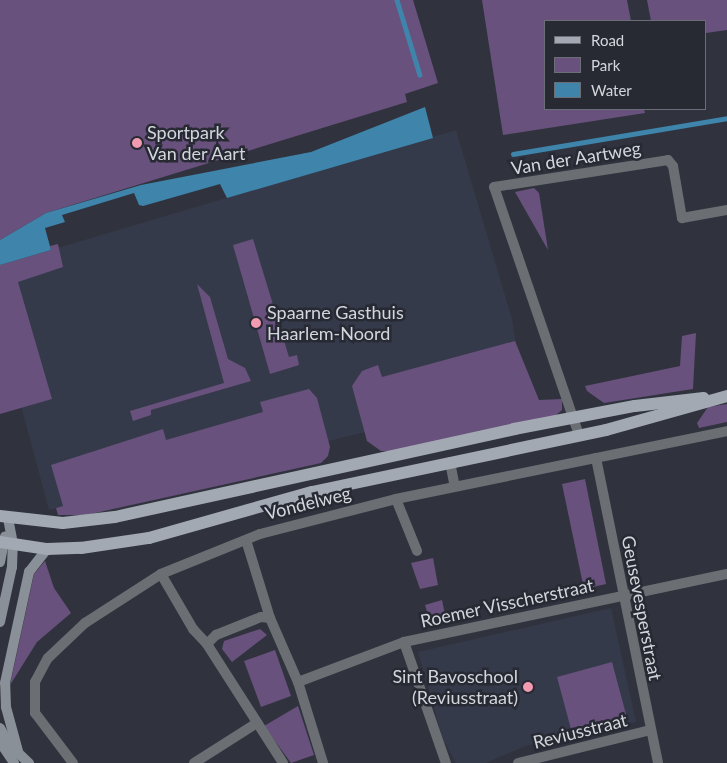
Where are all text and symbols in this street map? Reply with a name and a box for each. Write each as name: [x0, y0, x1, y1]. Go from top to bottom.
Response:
legend: [544, 20, 707, 110]
text: Road: [591, 31, 624, 49]
text: Park: [591, 56, 620, 74]
text: Water: [591, 81, 632, 99]
place label: Sportpark Van der Aart: [147, 122, 246, 164]
marker: Sportpark Van der Aart: [131, 137, 143, 149]
street label: Van der Aartweg: [509, 137, 643, 179]
place label: Spaarne Gasthuis Haarlem-Noord: [267, 302, 404, 344]
marker: Spaarne Gasthuis Haarlem-Noord: [249, 316, 263, 330]
street label: Vondelweg: [263, 482, 353, 524]
street label: Geusevesperstraat: [617, 534, 667, 682]
street label: Roemer Visscherstraat: [418, 574, 596, 632]
place label: Sint Bavoschool (Reviusstraat): [392, 666, 518, 709]
marker: Sint Bavoschool (Reviusstraat): [522, 681, 534, 693]
street label: Reviusstraat: [531, 709, 629, 753]

